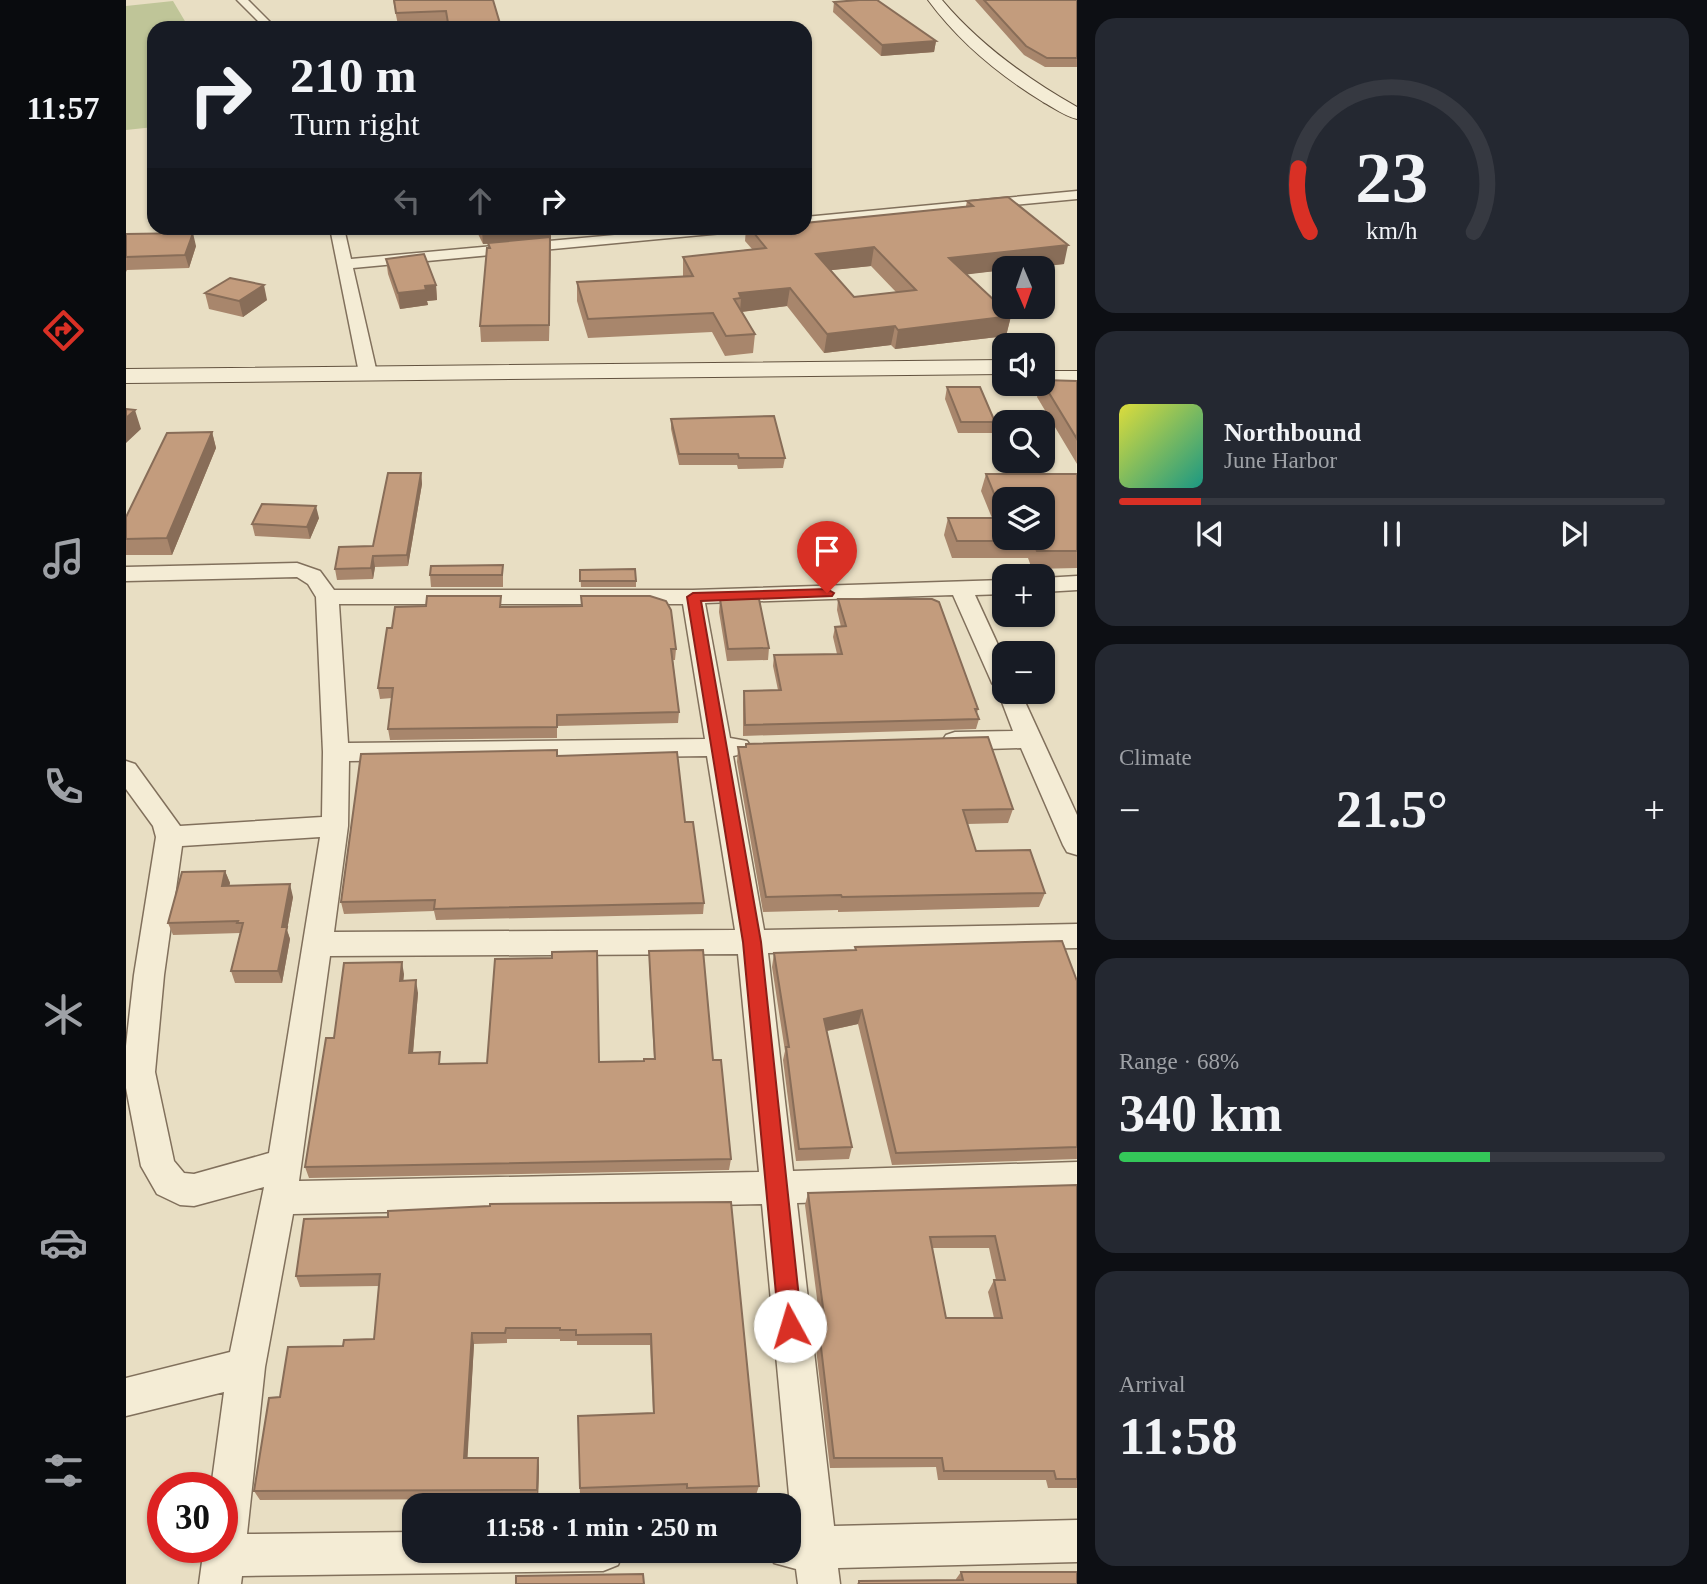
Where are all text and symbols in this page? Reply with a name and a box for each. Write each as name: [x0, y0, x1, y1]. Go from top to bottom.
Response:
text: 210 m: [290, 48, 417, 103]
icon: right: [175, 49, 266, 140]
text: 11:57: [27, 90, 99, 126]
text: Turn right: [290, 106, 420, 142]
text: 23: [1356, 137, 1428, 218]
icon: left: [388, 182, 426, 220]
icon: ahead: [461, 182, 499, 220]
icon: right: [534, 182, 572, 220]
text: km/h: [1366, 216, 1418, 243]
north arrow: [992, 256, 1055, 318]
map controls: [992, 256, 1055, 704]
icon: directions: [39, 306, 88, 355]
button: sound: [992, 333, 1055, 396]
button: search: [992, 410, 1055, 473]
text: Northbound: [1224, 418, 1361, 447]
text: June Harbor: [1224, 448, 1337, 473]
button: layers: [992, 487, 1055, 550]
icon: previous: [1191, 515, 1229, 553]
icon: pause: [1373, 515, 1411, 553]
icon: next: [1555, 515, 1593, 553]
pin: [797, 521, 857, 593]
icon: arrive: [808, 532, 846, 570]
icon: music: [39, 534, 88, 583]
button: +: [992, 564, 1055, 627]
button: −: [992, 641, 1055, 704]
text: Climate: [1119, 745, 1192, 770]
icon: phone: [39, 762, 88, 811]
text: 21.5°: [1336, 781, 1448, 838]
text: −: [1119, 789, 1140, 831]
text: +: [1644, 789, 1665, 831]
icon: climate: [39, 990, 88, 1039]
text: Range · 68%: [1119, 1049, 1239, 1074]
text: 340 km: [1119, 1085, 1282, 1142]
icon: car: [39, 1218, 88, 1267]
position arrow: [753, 1289, 827, 1363]
text: Arrival: [1119, 1372, 1185, 1397]
text: 11:58: [1119, 1408, 1237, 1465]
icon: filters: [39, 1446, 88, 1495]
speed limit sign: 30: [147, 1472, 238, 1563]
text: 11:58 · 1 min · 250 m: [485, 1513, 718, 1542]

